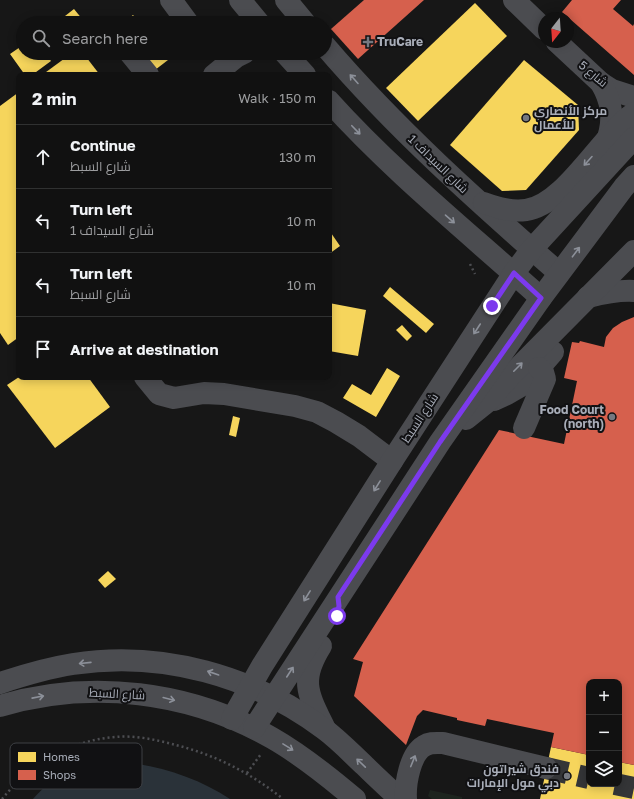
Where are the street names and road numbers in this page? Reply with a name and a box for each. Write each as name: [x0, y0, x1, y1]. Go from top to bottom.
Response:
street label: شارع 5: [575, 57, 611, 91]
street label: شارع السيداف 1: [405, 131, 471, 197]
street label: شارع السبط: [398, 390, 442, 446]
street label: شارع السبط: [89, 685, 146, 703]

